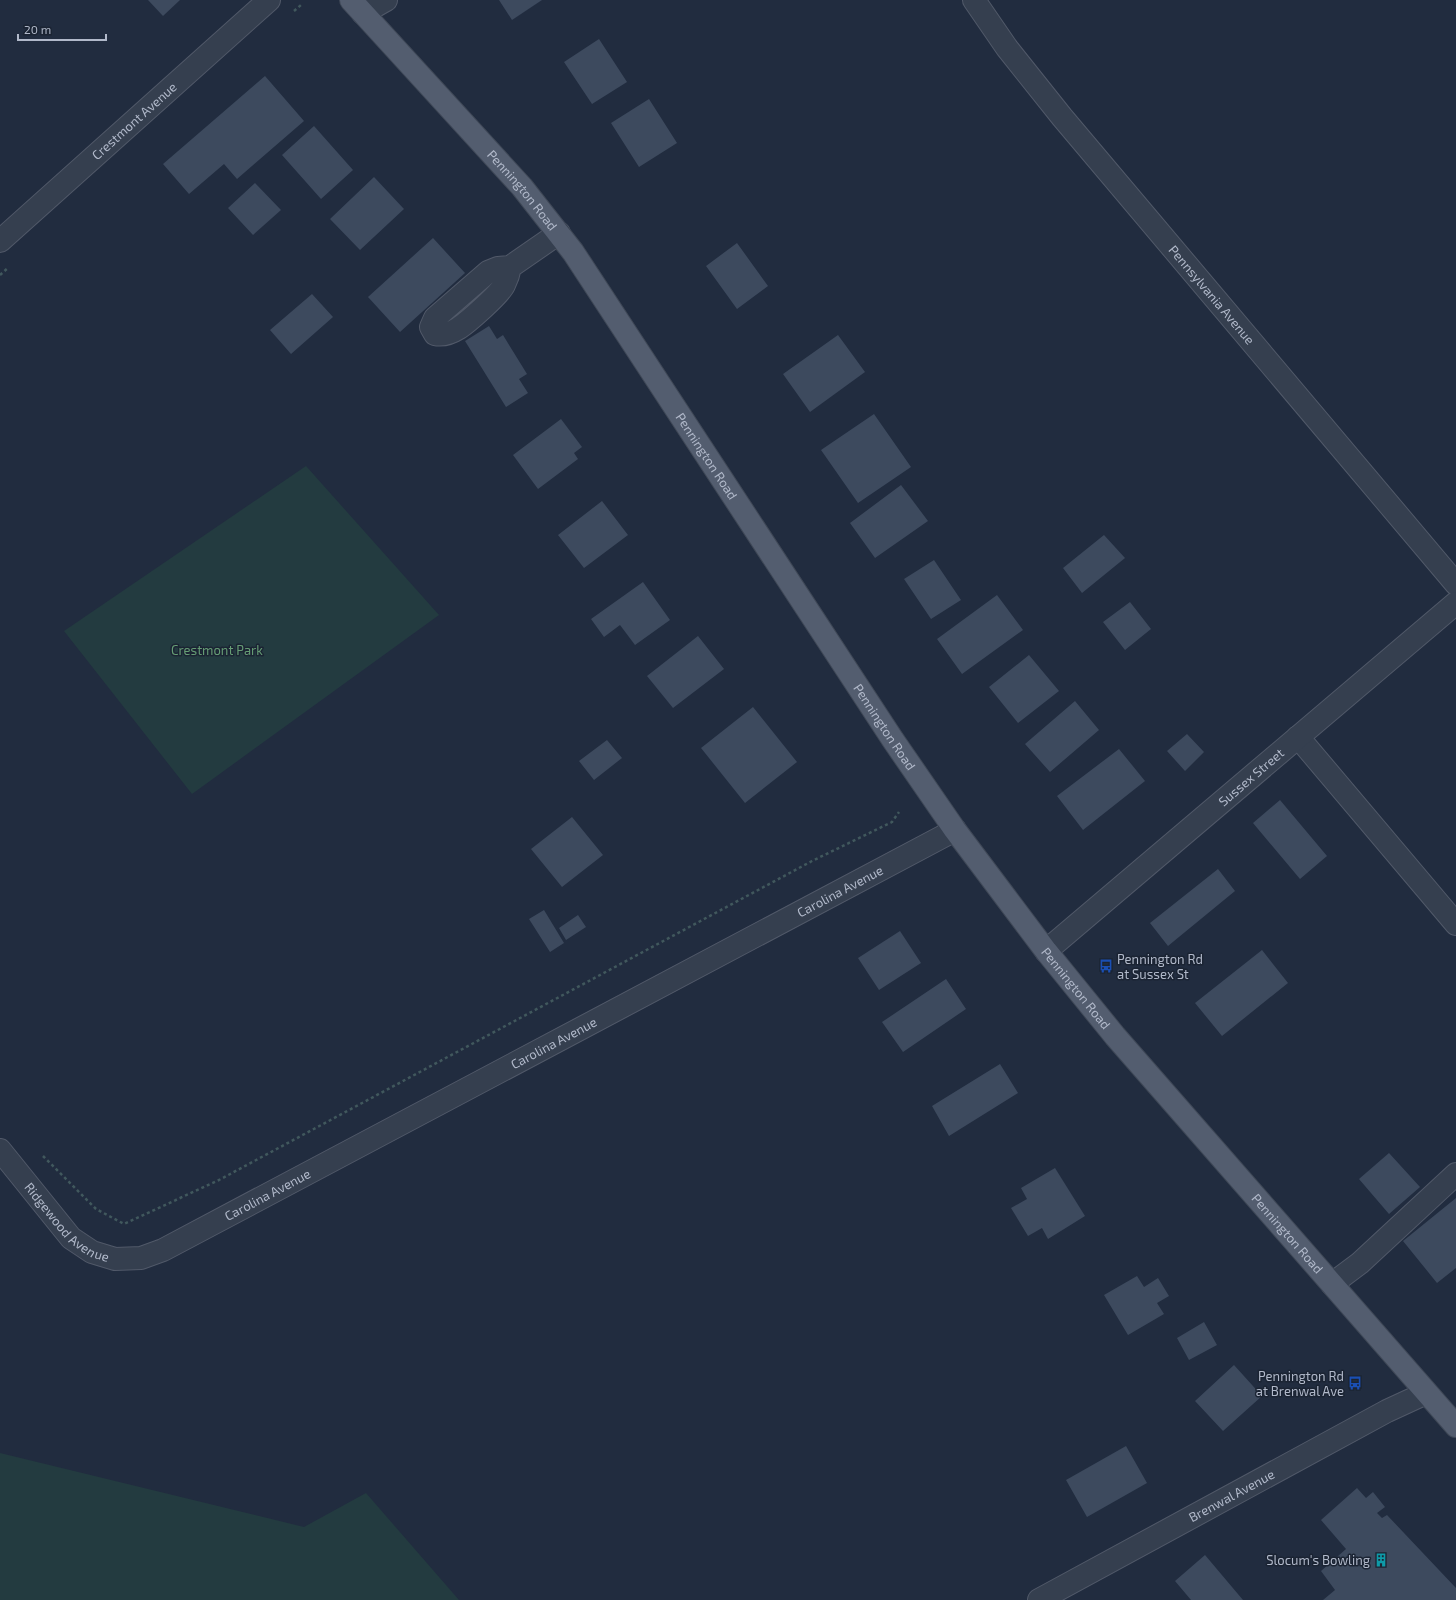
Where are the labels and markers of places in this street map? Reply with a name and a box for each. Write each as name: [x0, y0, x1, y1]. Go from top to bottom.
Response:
place label: Pennington Rd at Sussex St: [1117, 951, 1203, 982]
bus stop icon: Pennington Rd at Sussex St: [1098, 958, 1114, 974]
place label: Pennington Rd at Brenwal Ave: [1256, 1368, 1344, 1399]
bus stop icon: Pennington Rd at Brenwal Ave: [1347, 1375, 1363, 1391]
place label: Slocum's Bowling: [1266, 1552, 1370, 1568]
building icon: Slocum's Bowling: [1373, 1552, 1389, 1568]

